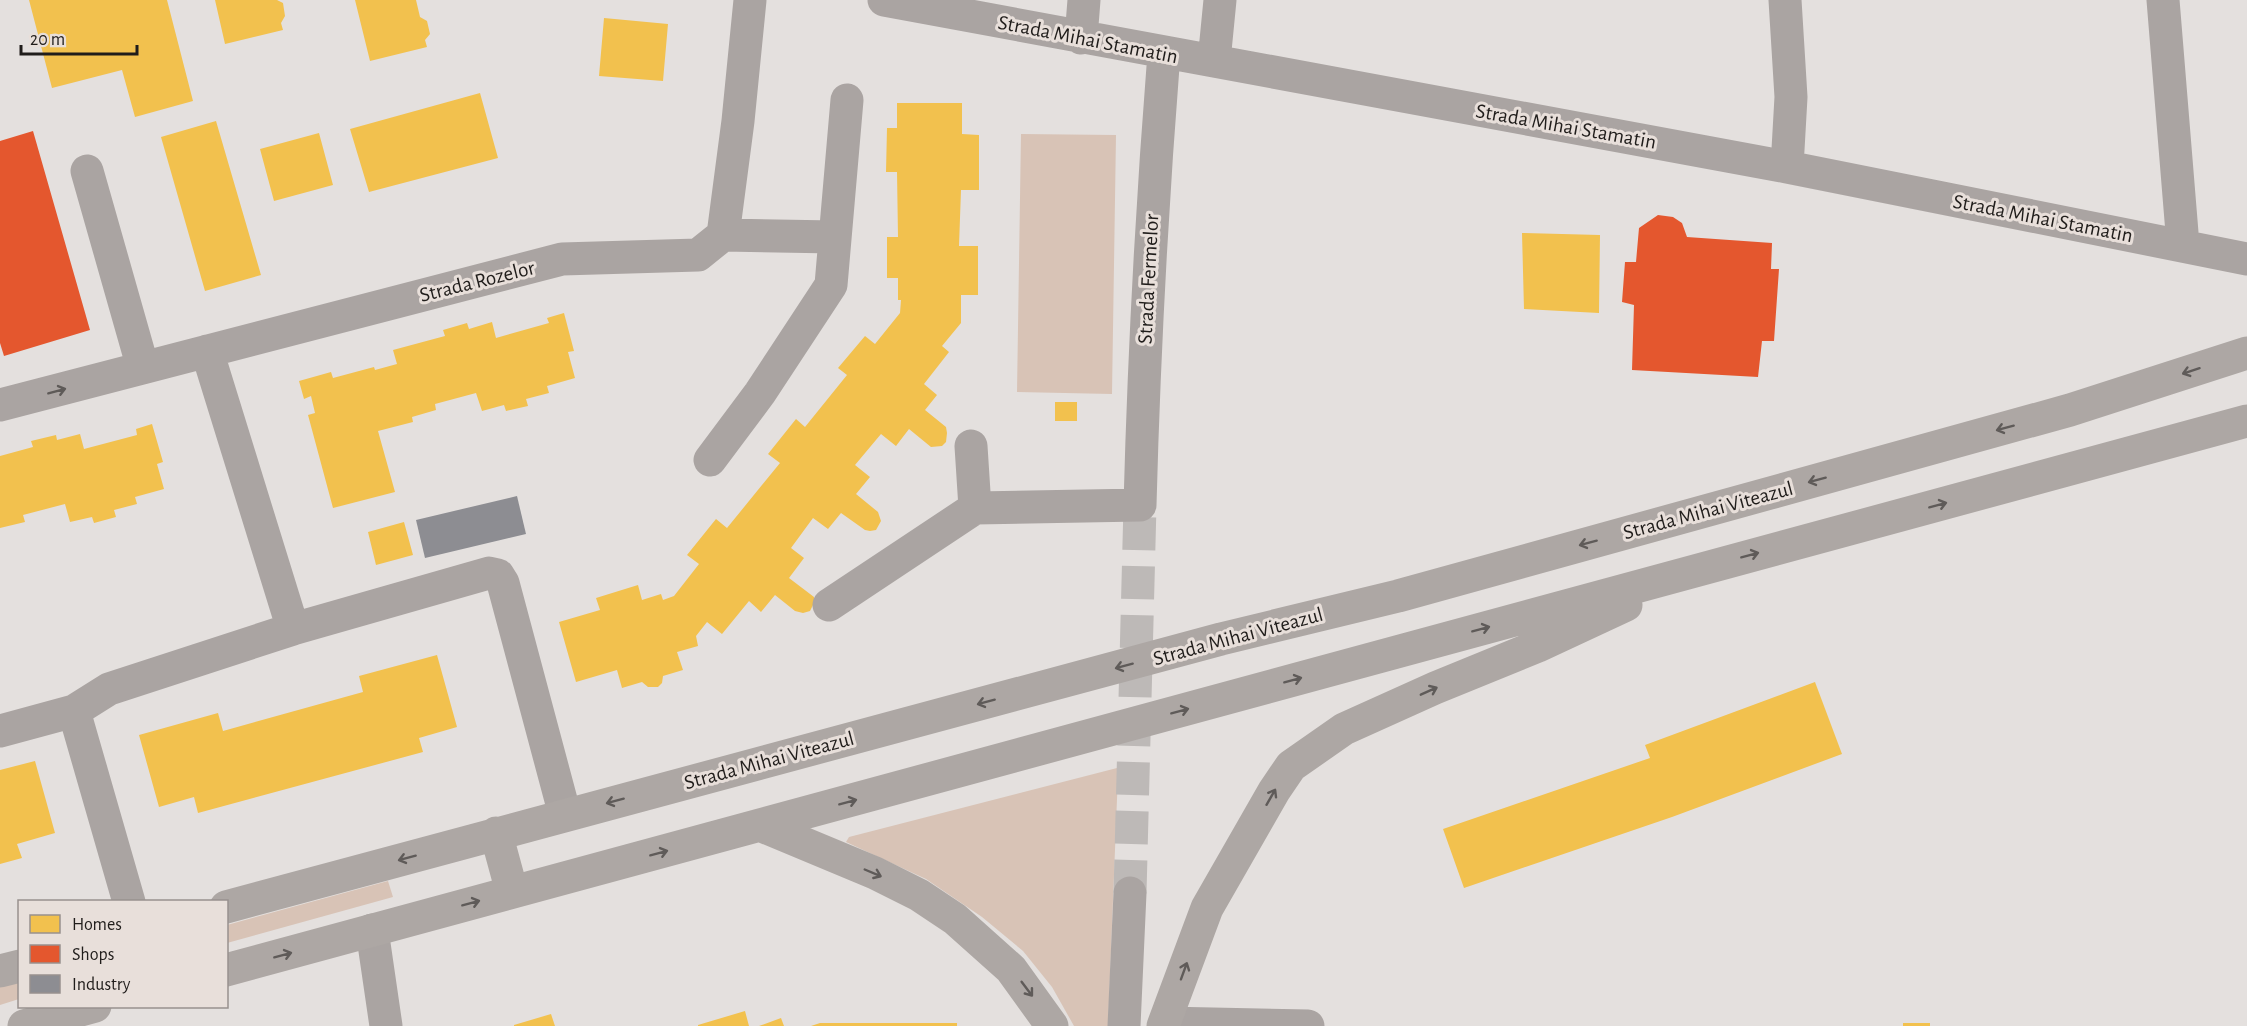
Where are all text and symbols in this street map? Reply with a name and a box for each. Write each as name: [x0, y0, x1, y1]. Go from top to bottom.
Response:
street label: Strada Mihai Stamatin: [996, 12, 1180, 67]
scale bar: [21, 18, 136, 56]
text: 20 m: [30, 31, 65, 49]
street label: Strada Mihai Stamatin: [1474, 100, 1658, 153]
street label: Strada Mihai Stamatin: [1951, 191, 2135, 246]
street label: Strada Fermelor: [1135, 213, 1162, 345]
street label: Strada Rozelor: [417, 257, 537, 306]
one-way arrow: [2182, 367, 2201, 378]
one-way arrow: [47, 384, 66, 396]
one-way arrow: [1996, 423, 2015, 434]
one-way arrow: [1808, 475, 1827, 486]
street label: Strada Mihai Viteazul: [1621, 478, 1795, 543]
one-way arrow: [1928, 498, 1947, 510]
one-way arrow: [1579, 538, 1598, 549]
one-way arrow: [1740, 549, 1759, 561]
street label: Strada Mihai Viteazul: [1151, 604, 1325, 669]
one-way arrow: [1471, 623, 1490, 634]
one-way arrow: [1115, 661, 1134, 673]
one-way arrow: [1283, 674, 1302, 686]
one-way arrow: [1419, 685, 1437, 696]
one-way arrow: [977, 697, 996, 708]
one-way arrow: [1171, 705, 1190, 716]
street label: Strada Mihai Viteazul: [682, 728, 856, 793]
one-way arrow: [1265, 789, 1277, 806]
one-way arrow: [606, 796, 625, 807]
one-way arrow: [838, 796, 857, 807]
one-way arrow: [649, 846, 668, 858]
one-way arrow: [398, 853, 417, 864]
one-way arrow: [864, 868, 882, 879]
one-way arrow: [461, 897, 480, 908]
legend: [18, 900, 228, 1008]
text: Homes: [72, 916, 122, 934]
text: Shops: [72, 946, 114, 964]
one-way arrow: [273, 949, 292, 960]
one-way arrow: [1179, 962, 1190, 981]
text: Industry: [72, 976, 131, 994]
one-way arrow: [1021, 981, 1033, 997]

